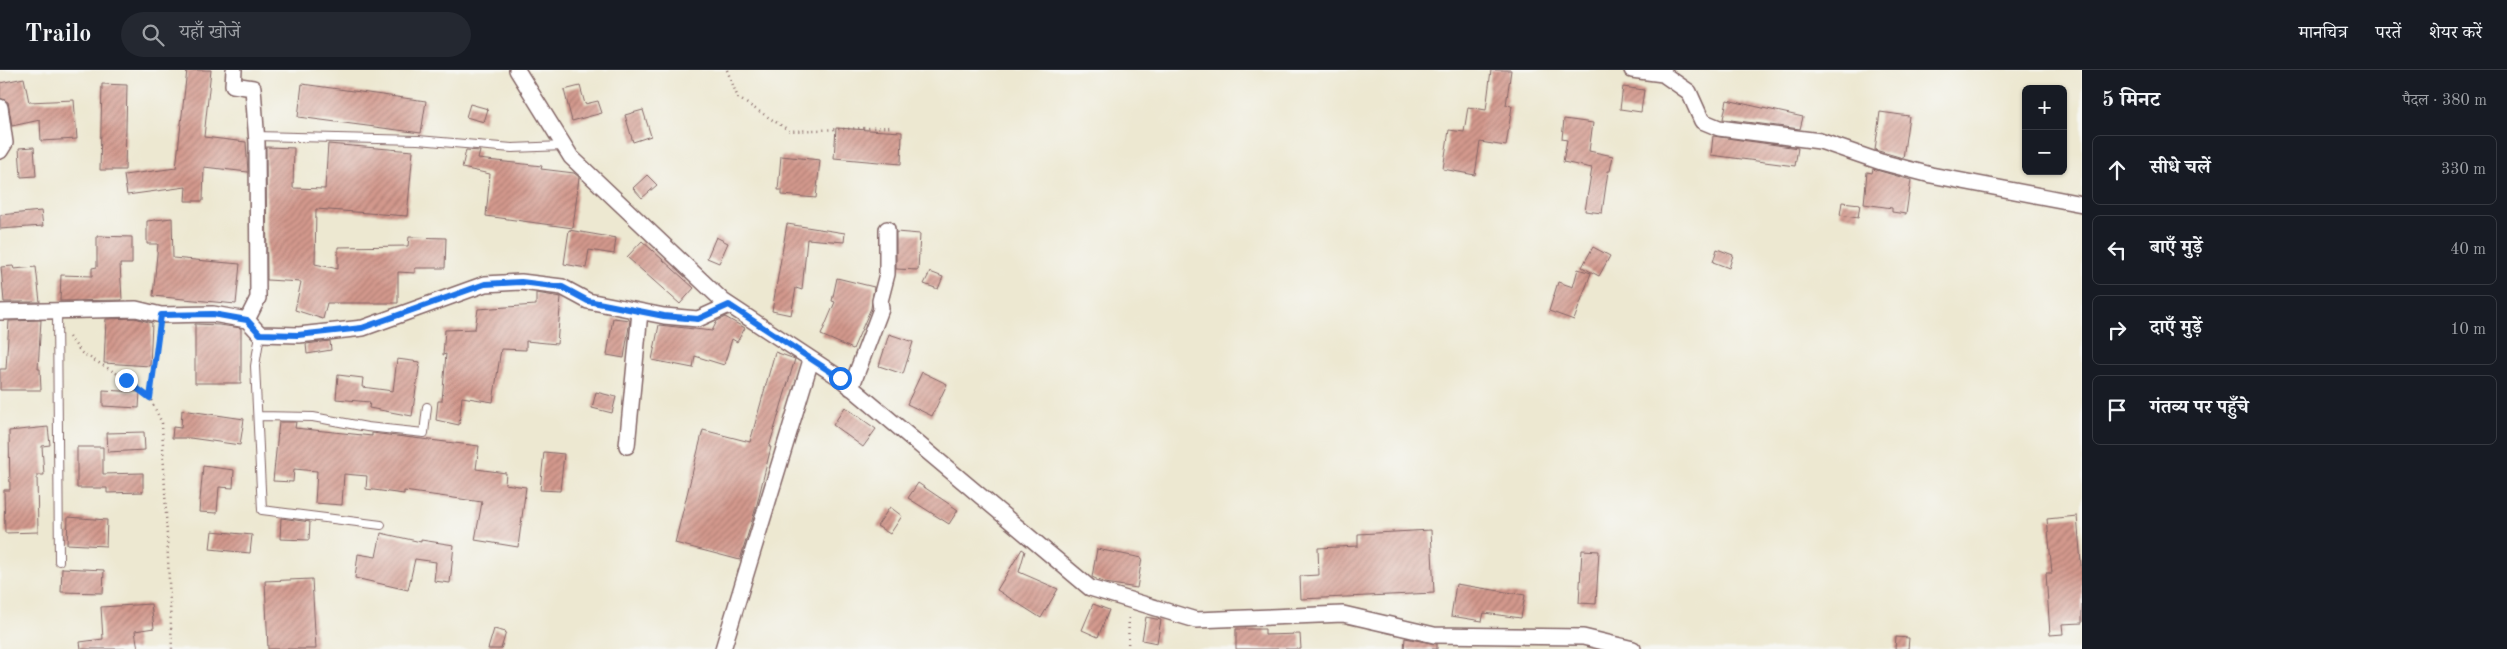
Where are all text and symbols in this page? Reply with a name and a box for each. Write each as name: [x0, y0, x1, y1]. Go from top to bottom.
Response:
search box: [121, 12, 471, 57]
icon: search: [139, 21, 167, 49]
text: Trailo: [25, 23, 91, 47]
text: यहाँ खोजें: [179, 24, 240, 43]
text: मानचित्र: [2299, 24, 2348, 42]
text: परतें: [2376, 24, 2401, 42]
text: शेयर करें: [2429, 24, 2482, 42]
map controls: [2022, 85, 2067, 175]
button: +: [2022, 85, 2067, 130]
text: 5 मिनट: [2102, 90, 2160, 111]
text: पैदल · 380 m: [2402, 93, 2487, 109]
button: −: [2022, 130, 2067, 175]
icon: ahead: [2103, 156, 2131, 184]
text: सीधे चलें: [2150, 159, 2210, 178]
text: 330 m: [2441, 162, 2486, 178]
icon: left: [2103, 236, 2131, 264]
text: बाएँ मुड़ें: [2150, 239, 2202, 258]
text: 40 m: [2450, 242, 2486, 258]
icon: right: [2103, 316, 2131, 344]
text: दाएँ मुड़ें: [2150, 319, 2202, 338]
text: 10 m: [2450, 322, 2486, 338]
route start: [829, 367, 852, 390]
route end: [115, 369, 138, 392]
icon: arrive: [2103, 396, 2131, 424]
text: गंतव्य पर पहुँचे: [2150, 399, 2249, 418]

